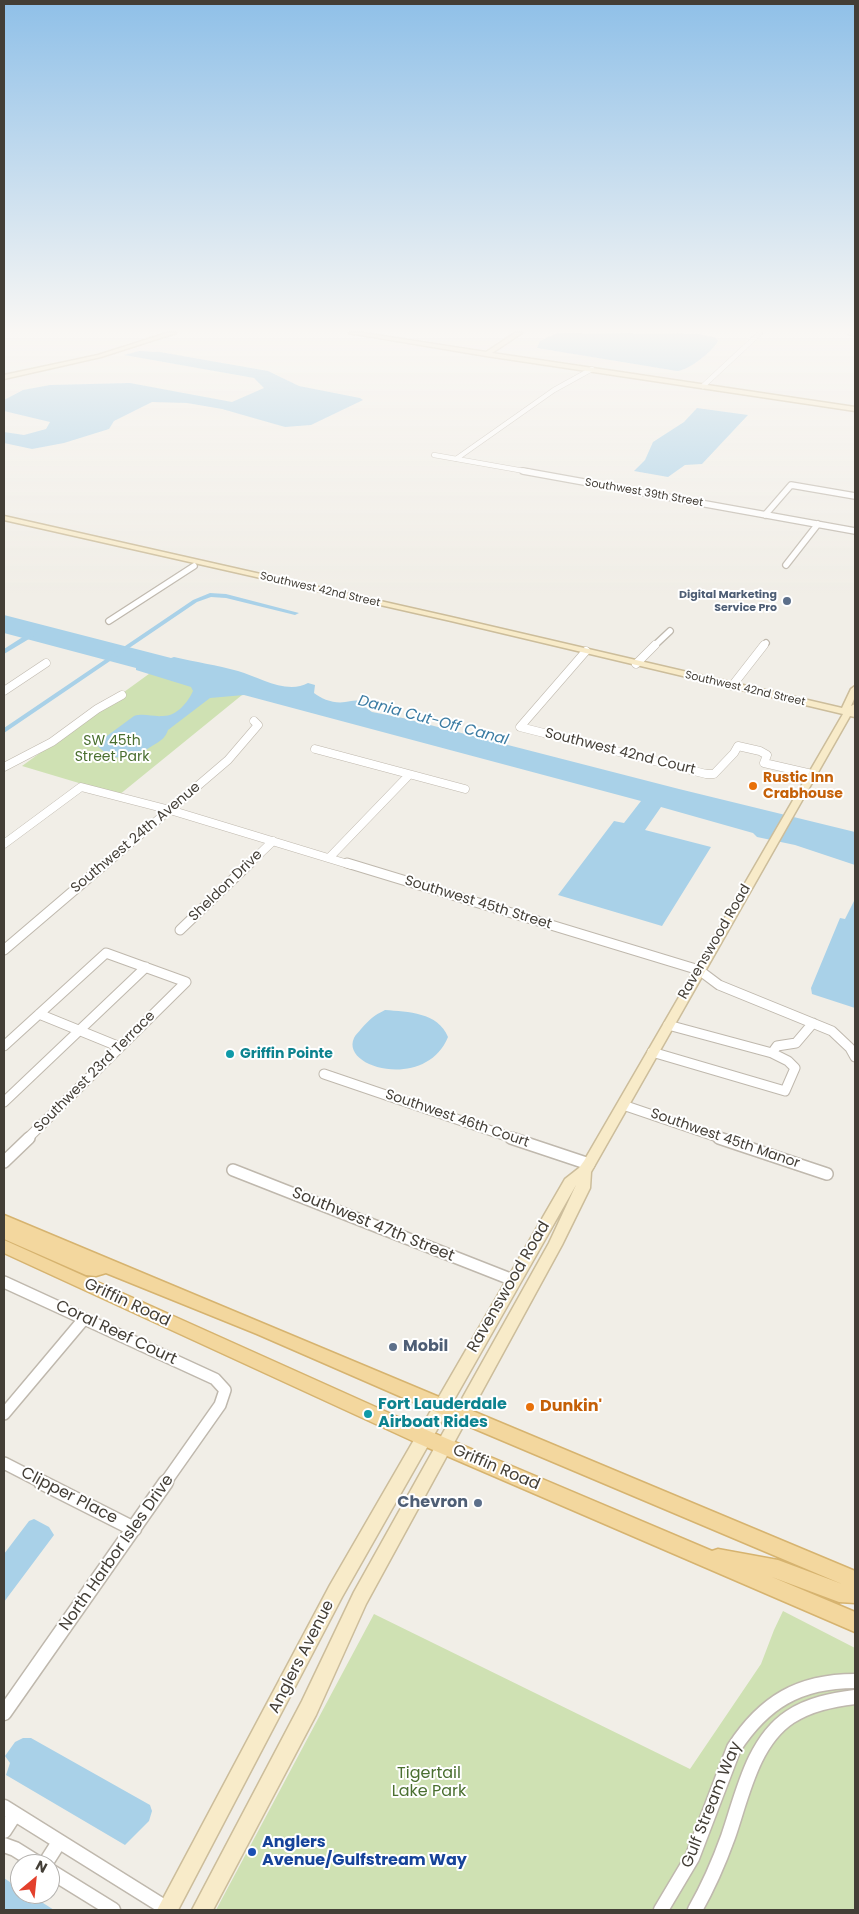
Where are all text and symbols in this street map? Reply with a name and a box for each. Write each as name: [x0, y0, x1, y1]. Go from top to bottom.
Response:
street label: Southwest 39th Street: [584, 476, 704, 510]
street label: Southwest 42nd Street: [259, 570, 381, 610]
place label: Digital Marketing Service Pro: [679, 588, 777, 614]
marker: Digital Marketing Service Pro: [781, 595, 793, 607]
street label: Southwest 42nd Street: [684, 669, 806, 709]
water label: Dania Cut-Off Canal: [356, 692, 510, 750]
street label: Southwest 42nd Court: [543, 725, 697, 779]
park label: SW 45th Street Park: [75, 733, 149, 766]
place label: Rustic Inn Crabhouse: [763, 770, 843, 802]
street label: Southwest 24th Avenue: [68, 779, 204, 897]
marker: Rustic Inn Crabhouse: [747, 780, 759, 792]
street label: Sheldon Drive: [186, 847, 266, 925]
street label: Southwest 45th Street: [402, 873, 554, 933]
street label: Ravenswood Road: [675, 882, 755, 1002]
street label: Southwest 23rd Terrace: [31, 1008, 159, 1136]
place label: Griffin Pointe: [240, 1046, 333, 1062]
marker: Griffin Pointe: [224, 1048, 236, 1060]
street label: Southwest 46th Court: [383, 1086, 531, 1152]
street label: Southwest 45th Manor: [648, 1106, 802, 1172]
street label: Southwest 47th Street: [289, 1184, 457, 1266]
street label: Ravenswood Road: [464, 1218, 554, 1356]
street label: Griffin Road: [81, 1275, 173, 1331]
street label: Coral Reef Court: [52, 1297, 180, 1369]
place label: Mobil: [403, 1337, 448, 1357]
marker: Mobil: [387, 1341, 399, 1353]
place label: Fort Lauderdale Airboat Rides: [378, 1395, 507, 1433]
place label: Dunkin': [540, 1397, 602, 1417]
marker: Dunkin': [524, 1401, 536, 1413]
marker: Fort Lauderdale Airboat Rides: [362, 1408, 374, 1420]
street label: Griffin Road: [449, 1441, 543, 1495]
street label: Clipper Place: [18, 1463, 120, 1529]
street label: North Harbor Isles Drive: [56, 1471, 178, 1635]
place label: Chevron: [397, 1493, 468, 1513]
marker: Chevron: [472, 1497, 484, 1509]
street label: Anglers Avenue: [265, 1597, 339, 1717]
street label: Gulf Stream Way: [678, 1739, 746, 1871]
park label: Tigertail Lake Park: [392, 1764, 466, 1802]
place label: Anglers Avenue/Gulfstream Way: [262, 1833, 467, 1871]
marker: Anglers Avenue/Gulfstream Way: [246, 1846, 258, 1858]
north arrow: [10, 1854, 60, 1904]
text: N: [32, 1855, 51, 1878]

